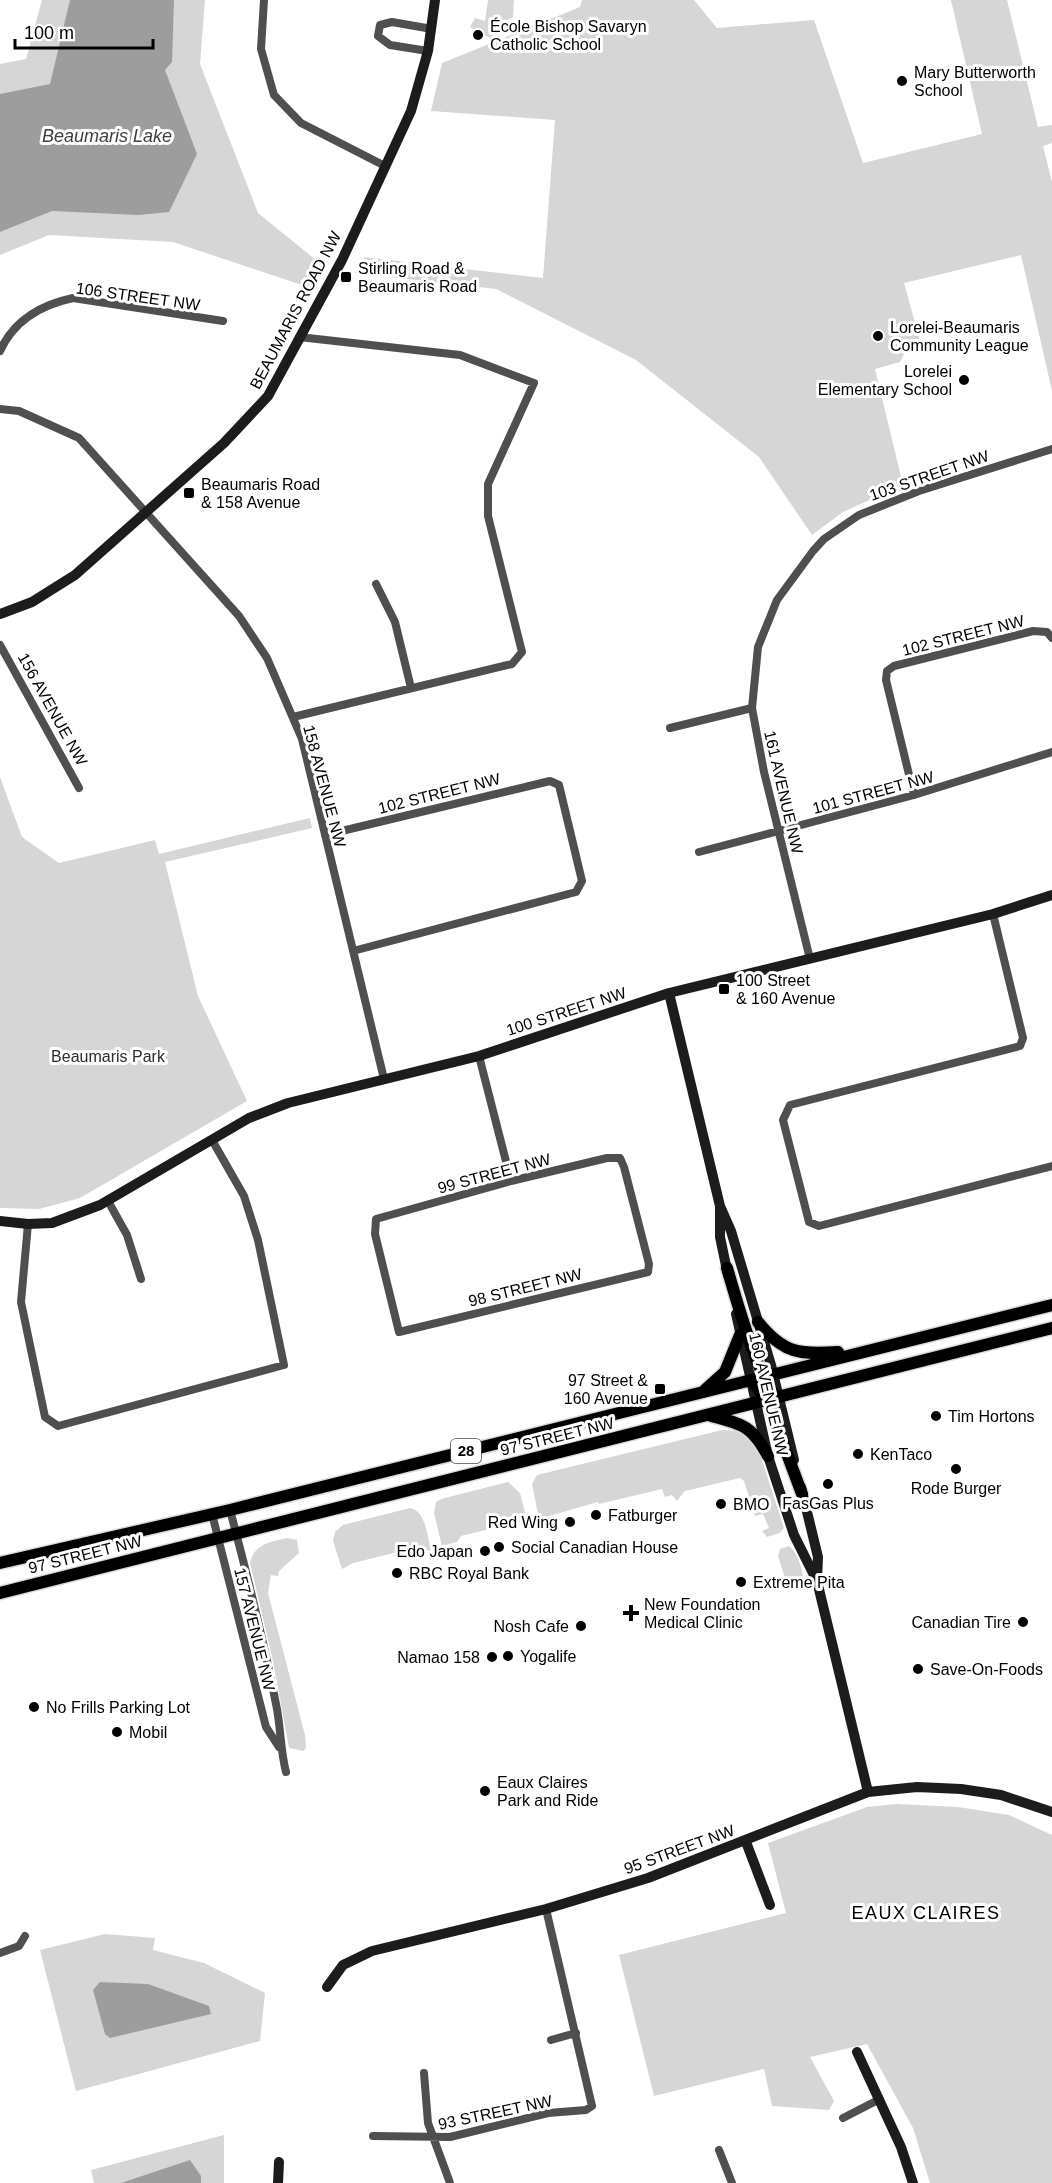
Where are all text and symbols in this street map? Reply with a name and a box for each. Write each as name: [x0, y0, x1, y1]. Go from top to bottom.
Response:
scale bar: [15, 12, 153, 50]
place label: École Bishop Savaryn Catholic School: [490, 17, 647, 53]
text: 100 m: [24, 23, 74, 43]
marker: École Bishop Savaryn Catholic School: [471, 28, 485, 42]
place label: Mary Butterworth School: [914, 64, 1036, 99]
marker: Mary Butterworth School: [895, 74, 909, 88]
water label: Beaumaris Lake: [42, 126, 172, 146]
street label: BEAUMARIS ROAD NW: [247, 228, 345, 392]
place label: Stirling Road & Beaumaris Road: [358, 260, 477, 295]
marker: Stirling Road & Beaumaris Road: [339, 270, 353, 284]
street label: 106 STREET NW: [75, 279, 202, 314]
place label: Lorelei-Beaumaris Community League: [890, 319, 1029, 354]
marker: Lorelei-Beaumaris Community League: [871, 329, 885, 343]
place label: Lorelei Elementary School: [818, 363, 952, 398]
marker: Lorelei Elementary School: [957, 373, 971, 387]
street label: 103 STREET NW: [867, 447, 992, 504]
place label: Beaumaris Road & 158 Avenue: [201, 476, 320, 511]
marker: Beaumaris Road & 158 Avenue: [182, 486, 196, 500]
street label: 102 STREET NW: [900, 612, 1027, 659]
street label: 156 AVENUE NW: [15, 650, 91, 769]
street label: 158 AVENUE NW: [300, 723, 349, 850]
street label: 161 AVENUE NW: [761, 729, 806, 856]
street label: 101 STREET NW: [811, 768, 937, 817]
street label: 102 STREET NW: [376, 770, 503, 817]
place label: 100 Street & 160 Avenue: [736, 972, 835, 1007]
marker: 100 Street & 160 Avenue: [717, 982, 731, 996]
street label: 100 STREET NW: [504, 984, 629, 1039]
park label: Beaumaris Park: [51, 1048, 166, 1065]
street label: 99 STREET NW: [436, 1150, 553, 1197]
street label: 98 STREET NW: [467, 1265, 584, 1310]
street label: 160 AVENUE NW: [746, 1331, 791, 1458]
place label: 97 Street & 160 Avenue: [564, 1372, 648, 1407]
marker: 97 Street & 160 Avenue: [653, 1382, 667, 1396]
place label: Tim Hortons: [948, 1408, 1035, 1425]
marker: Tim Hortons: [929, 1409, 943, 1423]
street label: 97 STREET NW: [499, 1414, 616, 1459]
road number: 28: [451, 1439, 481, 1463]
place label: KenTaco: [870, 1446, 932, 1463]
marker: KenTaco: [851, 1447, 865, 1461]
marker: Rode Burger: [949, 1462, 963, 1476]
marker: FasGas Plus: [821, 1477, 835, 1491]
place label: Rode Burger: [911, 1480, 1002, 1497]
place label: FasGas Plus: [782, 1495, 874, 1512]
place label: BMO: [733, 1496, 769, 1513]
marker: BMO: [714, 1497, 728, 1511]
place label: Fatburger: [608, 1507, 678, 1524]
marker: Fatburger: [589, 1508, 603, 1522]
place label: Red Wing: [488, 1514, 558, 1531]
marker: Red Wing: [563, 1515, 577, 1529]
street label: 97 STREET NW: [27, 1532, 144, 1577]
place label: Social Canadian House: [511, 1539, 678, 1556]
marker: Social Canadian House: [492, 1540, 506, 1554]
place label: Edo Japan: [396, 1543, 473, 1560]
marker: Edo Japan: [478, 1544, 492, 1558]
place label: RBC Royal Bank: [409, 1565, 530, 1582]
street label: 157 AVENUE NW: [231, 1566, 278, 1693]
marker: RBC Royal Bank: [390, 1566, 404, 1580]
place label: Extreme Pita: [753, 1574, 845, 1591]
marker: Extreme Pita: [734, 1575, 748, 1589]
place label: New Foundation Medical Clinic: [644, 1596, 761, 1631]
marker: New Foundation Medical Clinic: [622, 1604, 640, 1622]
place label: Canadian Tire: [911, 1614, 1011, 1631]
marker: Canadian Tire: [1016, 1615, 1030, 1629]
place label: Nosh Cafe: [493, 1618, 569, 1635]
marker: Nosh Cafe: [574, 1619, 588, 1633]
place label: Yogalife: [520, 1648, 576, 1665]
place label: Namao 158: [397, 1649, 480, 1666]
marker: Yogalife: [501, 1649, 515, 1663]
marker: Namao 158: [485, 1650, 499, 1664]
place label: Save-On-Foods: [930, 1661, 1043, 1678]
marker: Save-On-Foods: [911, 1662, 925, 1676]
place label: No Frills Parking Lot: [46, 1699, 191, 1716]
marker: No Frills Parking Lot: [27, 1700, 41, 1714]
place label: Mobil: [129, 1724, 167, 1741]
marker: Mobil: [110, 1725, 124, 1739]
place label: Eaux Claires Park and Ride: [497, 1774, 598, 1809]
marker: Eaux Claires Park and Ride: [478, 1784, 492, 1798]
street label: 95 STREET NW: [622, 1821, 738, 1877]
district label: EAUX CLAIRES: [851, 1903, 1001, 1923]
street label: 93 STREET NW: [437, 2092, 555, 2133]

